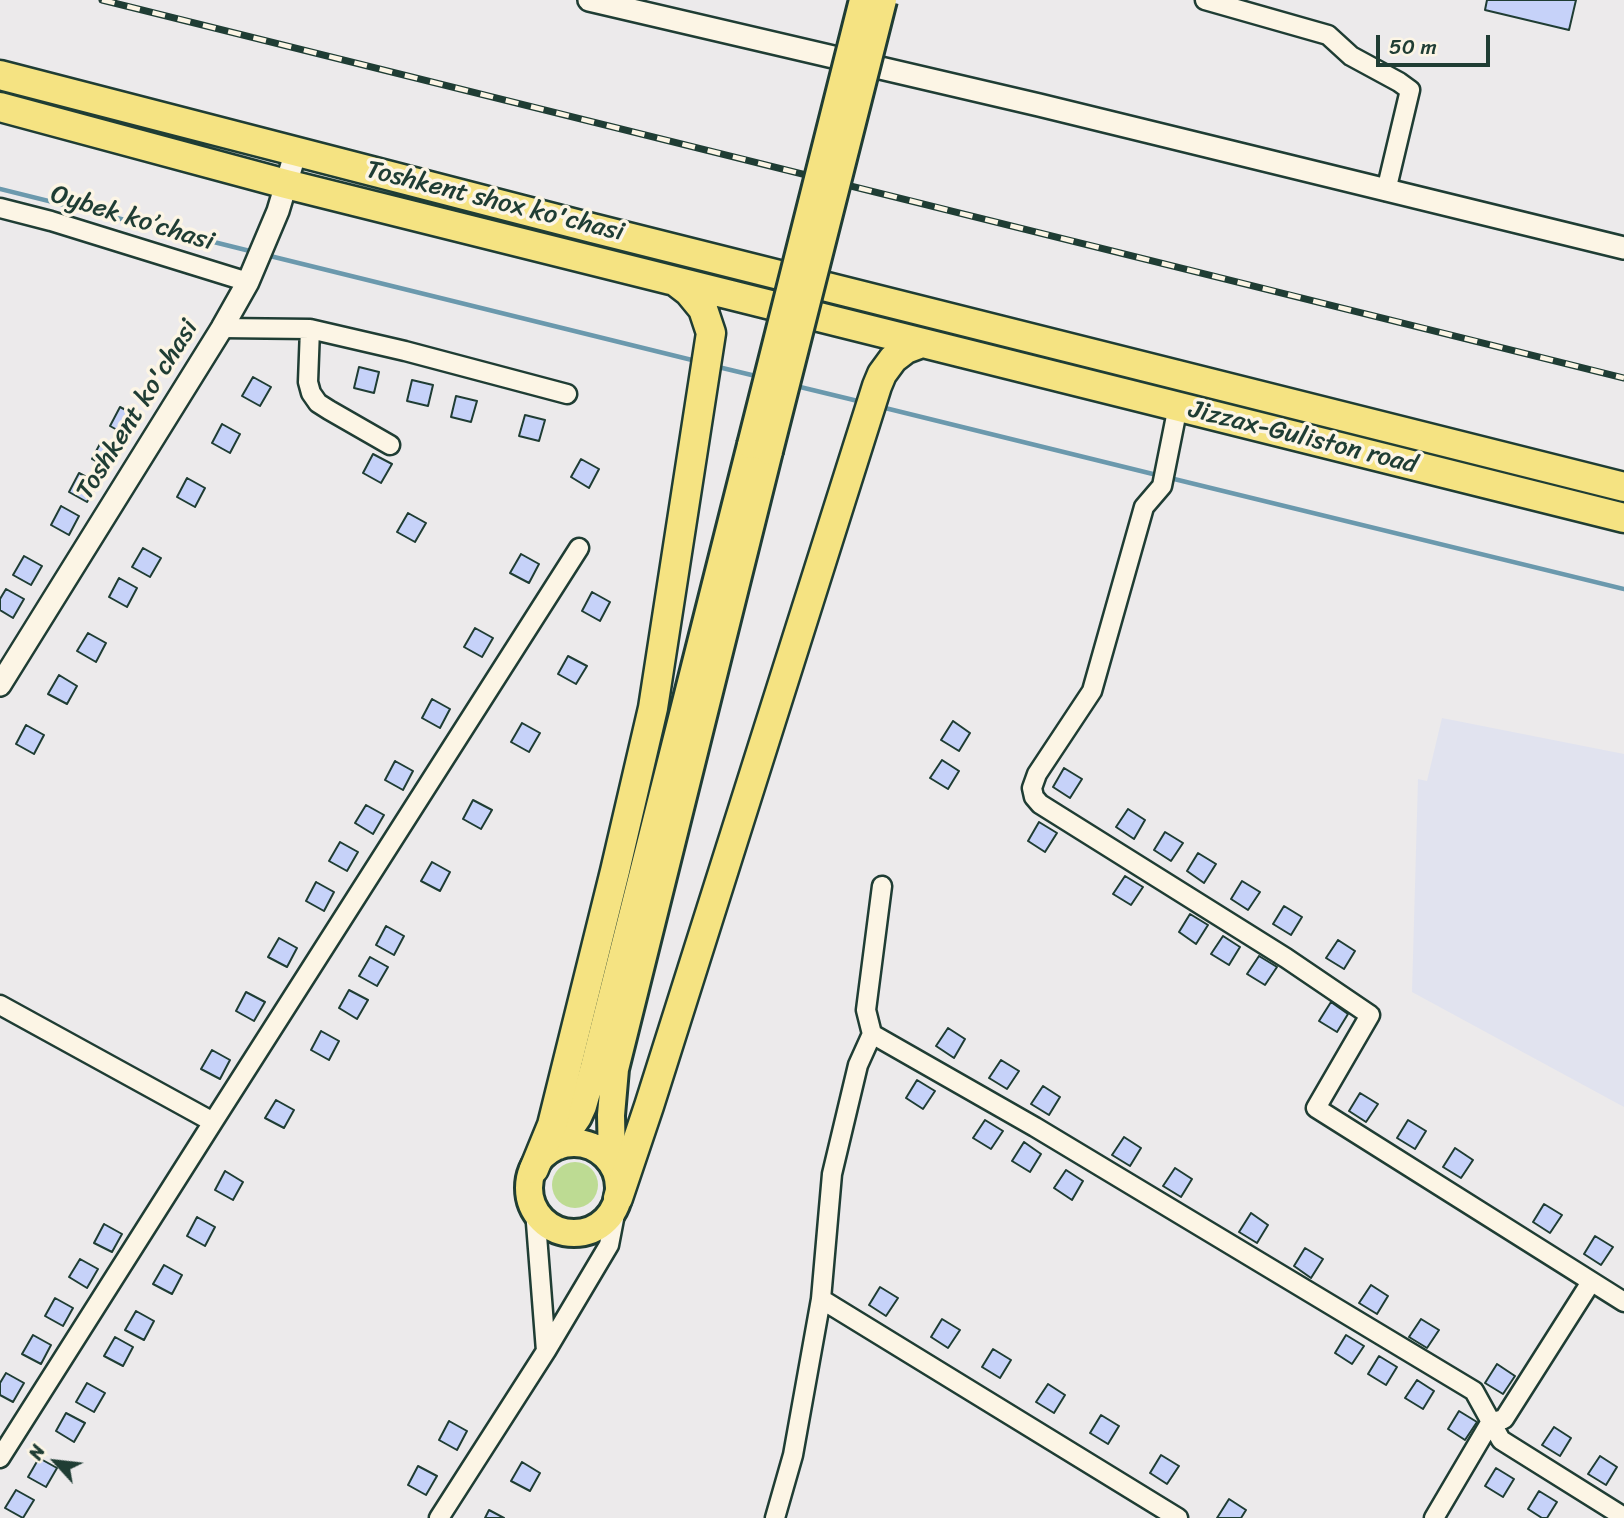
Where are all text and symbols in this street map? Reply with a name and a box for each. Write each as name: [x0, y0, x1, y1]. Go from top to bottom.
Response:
scale bar: [1379, 21, 1493, 65]
text: 50 m: [1389, 28, 1437, 66]
street label: Toshkent shox ko'chasi: [363, 155, 627, 249]
street label: Oybek ko’chasi: [47, 179, 217, 259]
street label: Toshkent ko'chasi: [70, 314, 206, 506]
street label: Jizzax-Guliston road: [1186, 395, 1420, 481]
north arrow: [21, 1427, 91, 1497]
text: N: [19, 1439, 55, 1466]

